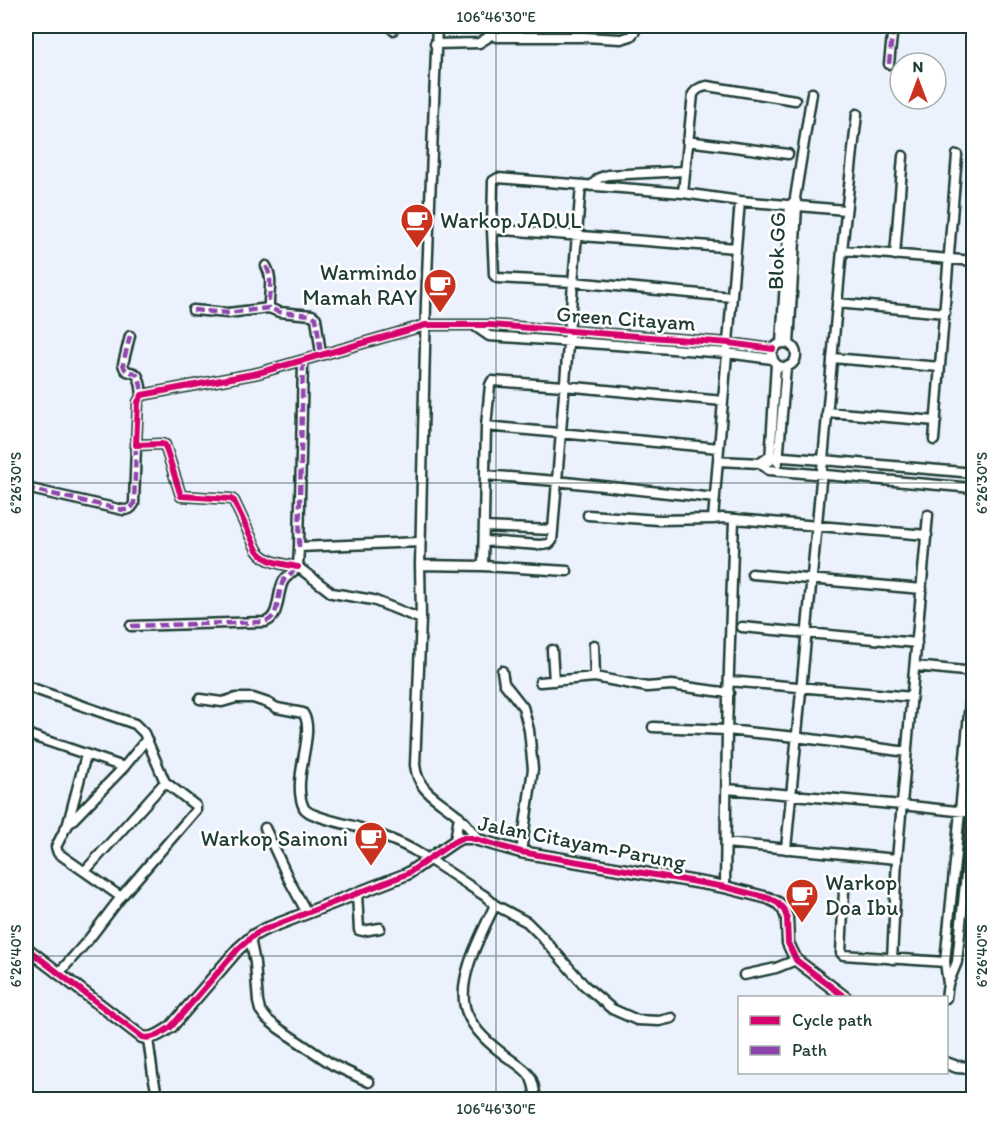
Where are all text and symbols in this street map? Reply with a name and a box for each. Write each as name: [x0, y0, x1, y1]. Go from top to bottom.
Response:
text: 106°46'30"E: [456, 8, 536, 26]
north arrow: [888, 51, 948, 111]
text: N: [913, 57, 923, 76]
cafe icon: Warkop JADUL: [399, 202, 435, 249]
place label: Warkop JADUL: [440, 207, 581, 234]
street label: Blok GG: [762, 211, 791, 291]
place label: Warmindo Mamah RAY: [302, 259, 417, 311]
cafe icon: Warmindo Mamah RAY: [422, 267, 458, 314]
street label: Green Citayam: [555, 300, 697, 337]
text: 6°26'30"S: [7, 452, 25, 514]
text: 6°26'30"S: [973, 452, 991, 514]
street label: Jalan Citayam-Parung: [476, 809, 689, 876]
cafe icon: Warkop Sainoni: [353, 820, 389, 867]
place label: Warkop Sainoni: [200, 825, 348, 852]
place label: Warkop Doa Ibu: [825, 869, 898, 921]
cafe icon: Warkop Doa Ibu: [784, 877, 820, 924]
text: 6°26'40"S: [7, 924, 25, 988]
text: 6°26'40"S: [973, 924, 991, 988]
legend: [738, 996, 948, 1074]
text: Cycle path: [792, 1009, 873, 1031]
text: Path: [792, 1039, 827, 1061]
text: 106°46'30"E: [456, 1100, 536, 1118]

